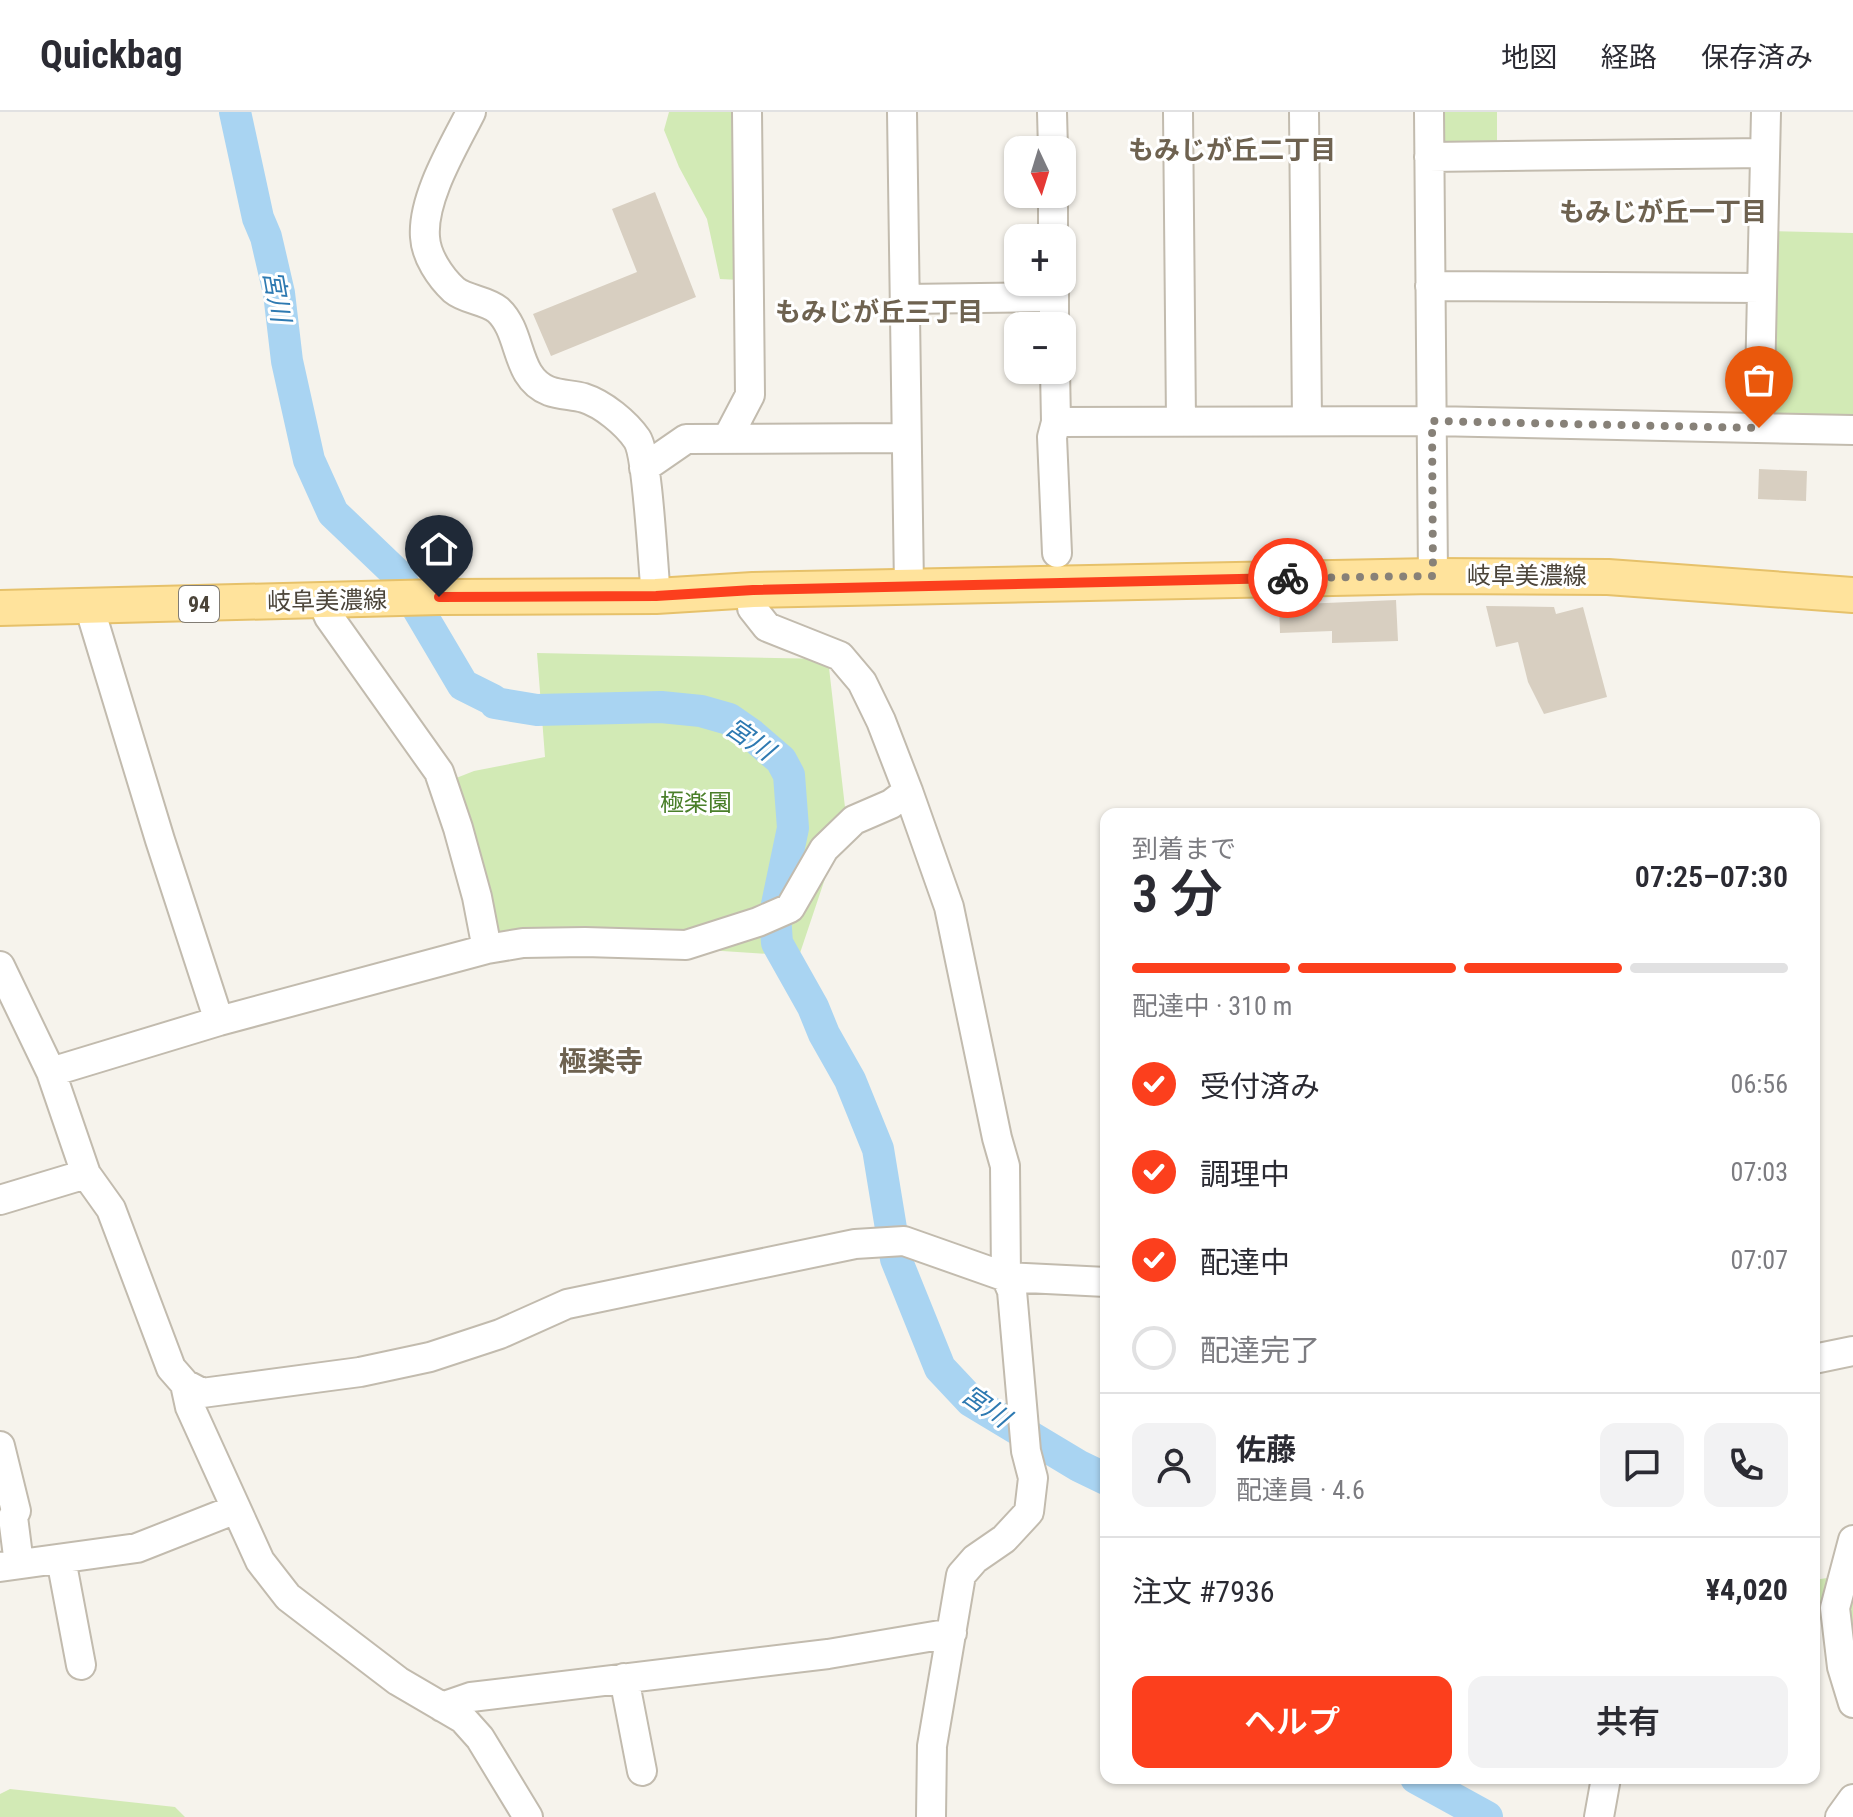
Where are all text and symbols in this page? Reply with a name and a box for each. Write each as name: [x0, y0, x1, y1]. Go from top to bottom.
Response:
text: Quickbag: [40, 33, 183, 77]
text: 地図: [1501, 41, 1557, 74]
text: 経路: [1601, 41, 1657, 74]
text: 保存済み: [1701, 41, 1813, 74]
district label: もみじが丘二丁目: [1128, 135, 1336, 165]
north arrow: [1004, 136, 1076, 208]
map controls: [1004, 136, 1076, 384]
district label: もみじが丘一丁目: [1559, 197, 1767, 227]
button: +: [1004, 224, 1076, 296]
water label: 宮川: [258, 268, 297, 327]
district label: もみじが丘三丁目: [775, 297, 983, 327]
button: −: [1004, 312, 1076, 384]
pin: [1725, 346, 1793, 428]
icon: bag: [1737, 358, 1781, 402]
pin: [405, 515, 473, 597]
icon: home: [417, 527, 461, 571]
courier: [1248, 538, 1328, 618]
icon: bike: [1266, 556, 1310, 600]
street label: 岐阜美濃線: [1467, 562, 1587, 590]
road number: 94: [179, 586, 219, 622]
street label: 岐阜美濃線: [267, 586, 387, 616]
water label: 宮川: [720, 712, 782, 768]
park label: 極楽園: [660, 789, 732, 817]
text: 到着まで: [1132, 834, 1236, 864]
text: 07:25–07:30: [1635, 859, 1788, 894]
text: 3 分: [1132, 864, 1222, 925]
text: 配達中 · 310 m: [1132, 991, 1292, 1021]
district label: 極楽寺: [559, 1045, 643, 1078]
icon: check: [1132, 1062, 1176, 1106]
text: 受付済み: [1200, 1069, 1320, 1104]
text: 06:56: [1731, 1069, 1788, 1099]
icon: check: [1132, 1150, 1176, 1194]
text: 調理中: [1200, 1157, 1290, 1192]
text: 07:03: [1731, 1157, 1788, 1187]
icon: check: [1132, 1238, 1176, 1282]
text: 配達中: [1200, 1245, 1290, 1280]
text: 07:07: [1731, 1245, 1788, 1275]
text: 配達完了: [1200, 1333, 1320, 1368]
water label: 宮川: [956, 1379, 1018, 1435]
button: person: [1132, 1423, 1216, 1507]
button: chat: [1600, 1423, 1684, 1507]
button: phone: [1704, 1423, 1788, 1507]
text: 佐藤: [1236, 1432, 1296, 1467]
text: 配達員 · 4.6: [1236, 1475, 1365, 1505]
text: ¥4,020: [1706, 1572, 1788, 1607]
text: 注文 #7936: [1132, 1574, 1275, 1609]
button: ヘルプ: [1132, 1676, 1452, 1768]
button: 共有: [1468, 1676, 1788, 1768]

